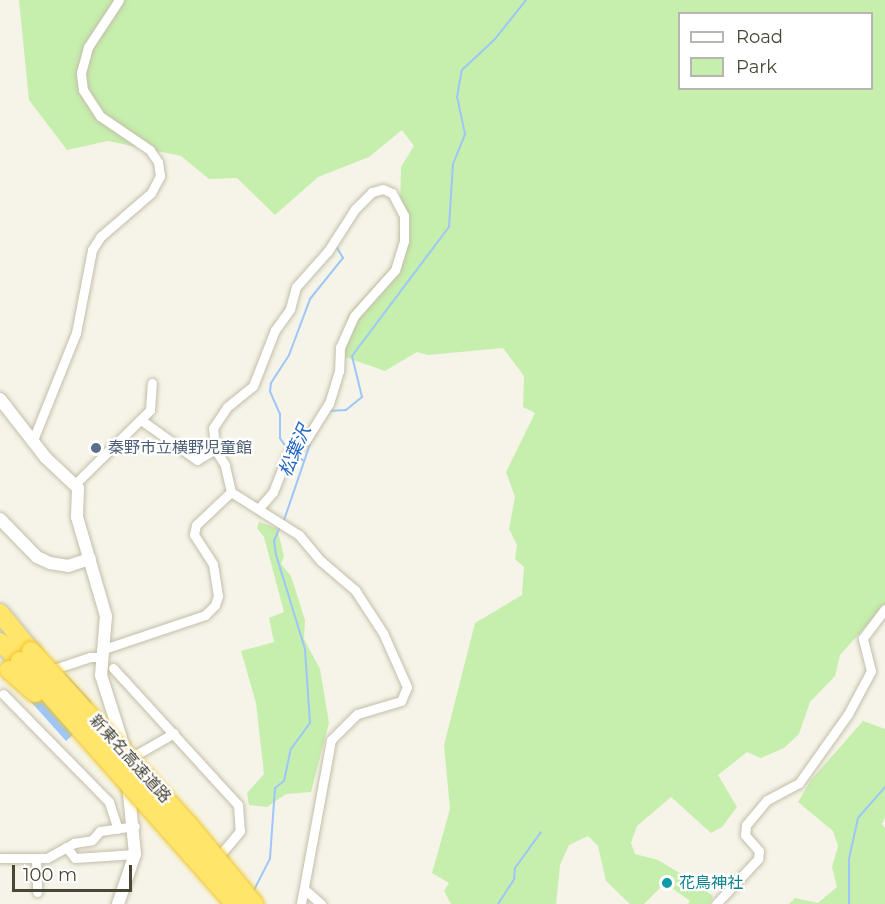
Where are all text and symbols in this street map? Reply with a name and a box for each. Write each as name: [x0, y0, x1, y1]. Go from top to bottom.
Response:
legend: [678, 12, 873, 90]
text: Road: [736, 26, 783, 48]
text: Park: [736, 56, 777, 78]
water label: 松葉沢: [275, 422, 315, 480]
place label: 秦野市立横野児童館: [108, 438, 252, 458]
marker: 秦野市立横野児童館: [89, 441, 103, 455]
street label: 新東名高速道路: [85, 711, 175, 807]
scale bar: [15, 853, 135, 891]
text: 100 m: [23, 864, 77, 886]
place label: 花鳥神社: [679, 873, 743, 893]
marker: 花鳥神社: [660, 876, 674, 890]

